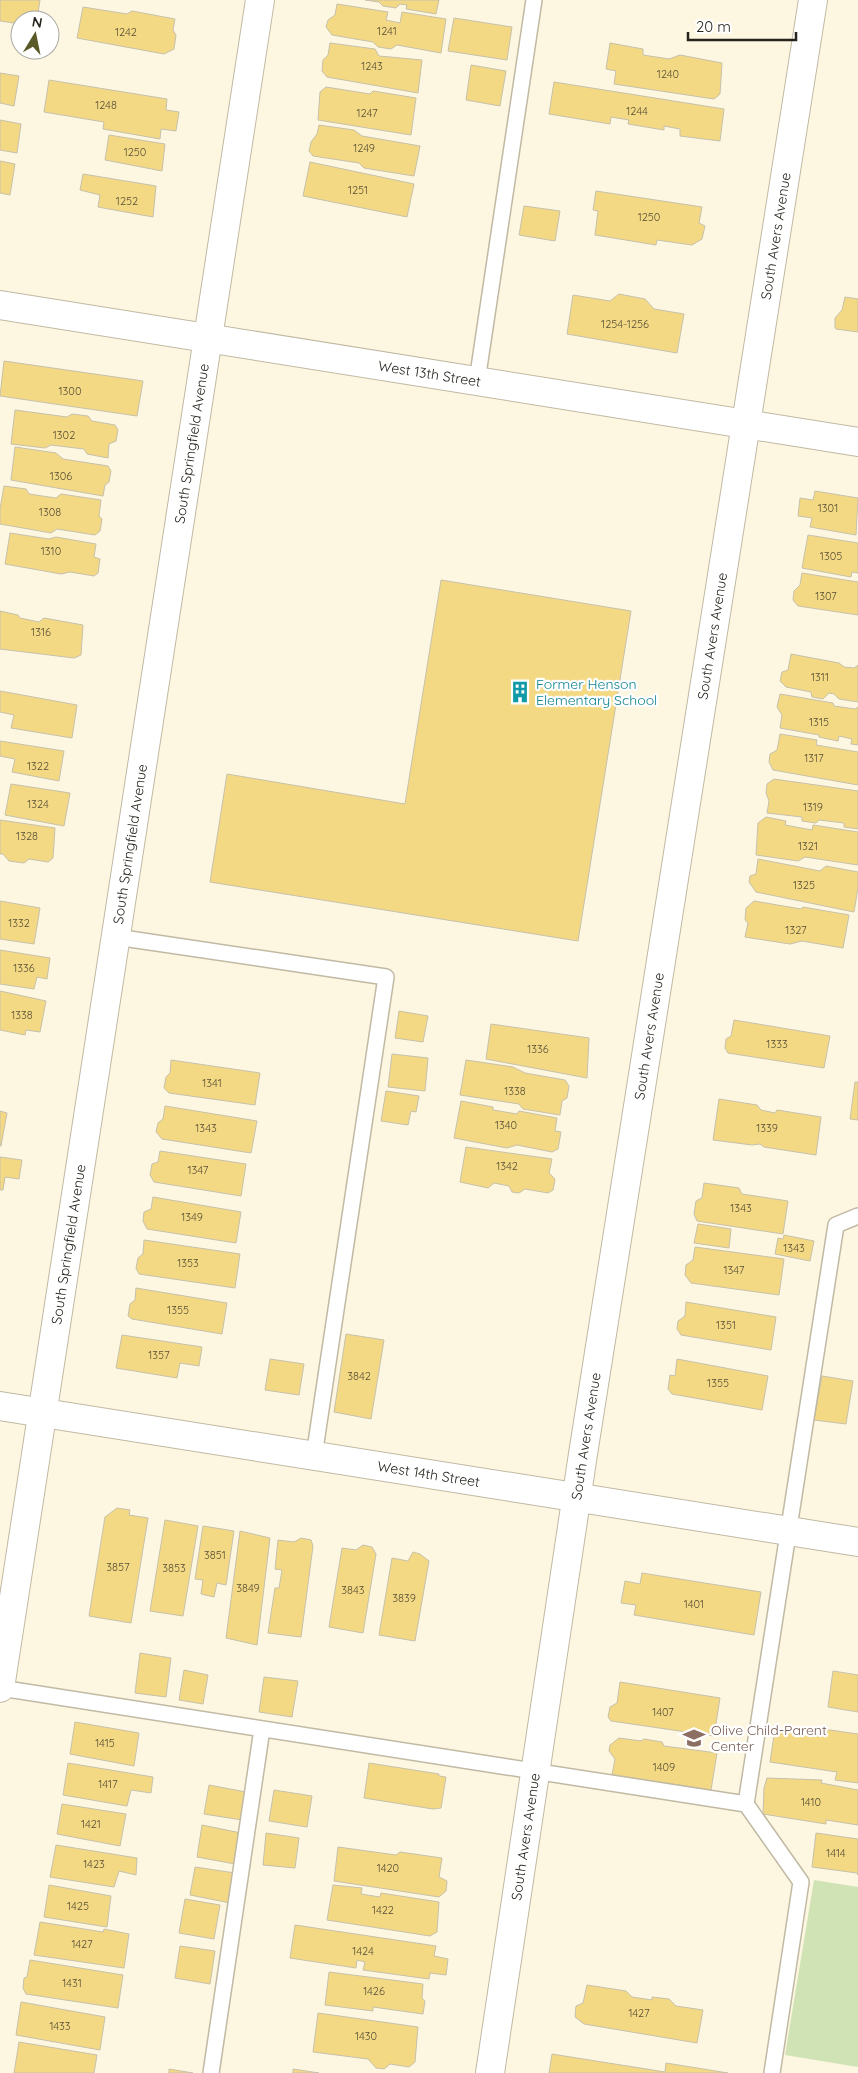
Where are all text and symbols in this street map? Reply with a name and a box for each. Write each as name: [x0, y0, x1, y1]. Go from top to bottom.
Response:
north arrow: [10, 10, 60, 60]
scale bar: [688, 10, 796, 42]
text: N: [31, 12, 44, 32]
text: 20 m: [696, 17, 731, 36]
house number: 1241: [377, 24, 397, 38]
house number: 1242: [115, 25, 137, 39]
house number: 1243: [361, 59, 383, 73]
house number: 1240: [657, 67, 679, 81]
house number: 1248: [95, 98, 117, 112]
house number: 1244: [626, 104, 648, 118]
house number: 1247: [356, 106, 378, 120]
house number: 1249: [353, 141, 375, 155]
house number: 1250: [124, 145, 146, 159]
street label: South Avers Avenue: [757, 171, 795, 301]
house number: 1251: [348, 183, 368, 197]
house number: 1252: [116, 194, 138, 208]
house number: 1250: [638, 210, 660, 224]
house number: 1254-1256: [601, 317, 649, 331]
street label: West 13th Street: [377, 357, 482, 391]
street label: South Springfield Avenue: [170, 362, 213, 525]
house number: 1300: [59, 384, 81, 398]
house number: 1302: [53, 428, 75, 442]
house number: 1306: [50, 469, 72, 483]
house number: 1301: [818, 501, 838, 515]
house number: 1308: [39, 505, 61, 519]
house number: 1310: [41, 544, 61, 558]
house number: 1305: [820, 549, 842, 563]
street label: South Avers Avenue: [693, 571, 731, 701]
house number: 1307: [815, 589, 837, 603]
house number: 1316: [31, 625, 51, 639]
house number: 1311: [811, 670, 829, 684]
place label: Former Henson Elementary School: [536, 675, 657, 709]
building icon: Former Henson Elementary School: [507, 679, 533, 705]
house number: 1315: [809, 715, 829, 729]
house number: 1317: [804, 751, 824, 765]
house number: 1322: [27, 759, 49, 773]
street label: South Springfield Avenue: [109, 763, 151, 925]
house number: 1324: [27, 797, 49, 811]
house number: 1319: [803, 800, 823, 814]
house number: 1328: [16, 829, 38, 843]
house number: 1321: [798, 839, 818, 853]
house number: 1325: [793, 878, 815, 892]
house number: 1332: [8, 916, 30, 930]
house number: 1327: [785, 923, 807, 937]
house number: 1336: [13, 961, 35, 975]
street label: South Avers Avenue: [630, 971, 668, 1101]
house number: 1338: [11, 1008, 33, 1022]
house number: 1333: [766, 1037, 788, 1051]
house number: 1336: [527, 1042, 549, 1056]
house number: 1341: [202, 1076, 222, 1090]
house number: 1338: [504, 1084, 526, 1098]
house number: 1340: [495, 1118, 517, 1132]
house number: 1343: [195, 1121, 217, 1135]
house number: 1339: [756, 1121, 778, 1135]
house number: 1342: [496, 1159, 518, 1173]
street label: South Springfield Avenue: [47, 1163, 90, 1326]
house number: 1347: [188, 1163, 209, 1177]
house number: 1343: [730, 1201, 752, 1215]
house number: 1349: [181, 1210, 203, 1224]
house number: 1343: [783, 1241, 805, 1255]
house number: 1353: [177, 1256, 199, 1270]
house number: 1347: [724, 1263, 745, 1277]
house number: 1355: [167, 1303, 189, 1317]
house number: 1351: [716, 1318, 736, 1332]
house number: 1357: [148, 1348, 170, 1362]
house number: 3842: [347, 1369, 371, 1383]
street label: South Avers Avenue: [567, 1371, 605, 1501]
house number: 1355: [707, 1376, 729, 1390]
street label: West 14th Street: [376, 1457, 481, 1491]
house number: 3851: [204, 1548, 226, 1562]
house number: 3857: [106, 1560, 130, 1574]
house number: 3853: [162, 1561, 186, 1575]
house number: 3849: [236, 1581, 260, 1595]
house number: 3843: [341, 1583, 365, 1597]
house number: 3839: [392, 1591, 416, 1605]
house number: 1401: [684, 1597, 704, 1611]
house number: 1407: [652, 1705, 674, 1719]
place label: Olive Child-Parent Center: [711, 1721, 827, 1755]
school or university icon: Olive Child-Parent Center: [681, 1725, 707, 1751]
house number: 1415: [95, 1736, 115, 1750]
house number: 1409: [653, 1760, 675, 1774]
street label: South Avers Avenue: [507, 1772, 544, 1902]
house number: 1417: [98, 1777, 118, 1791]
house number: 1410: [801, 1795, 821, 1809]
house number: 1421: [81, 1817, 101, 1831]
house number: 1414: [826, 1846, 846, 1860]
house number: 1423: [83, 1857, 105, 1871]
house number: 1420: [377, 1861, 399, 1875]
house number: 1425: [67, 1899, 89, 1913]
house number: 1422: [372, 1903, 394, 1917]
house number: 1427: [71, 1937, 93, 1951]
house number: 1424: [352, 1944, 374, 1958]
house number: 1431: [62, 1976, 82, 1990]
house number: 1426: [363, 1984, 385, 1998]
house number: 1427: [628, 2006, 650, 2020]
house number: 1433: [49, 2019, 71, 2033]
house number: 1430: [355, 2029, 377, 2043]

